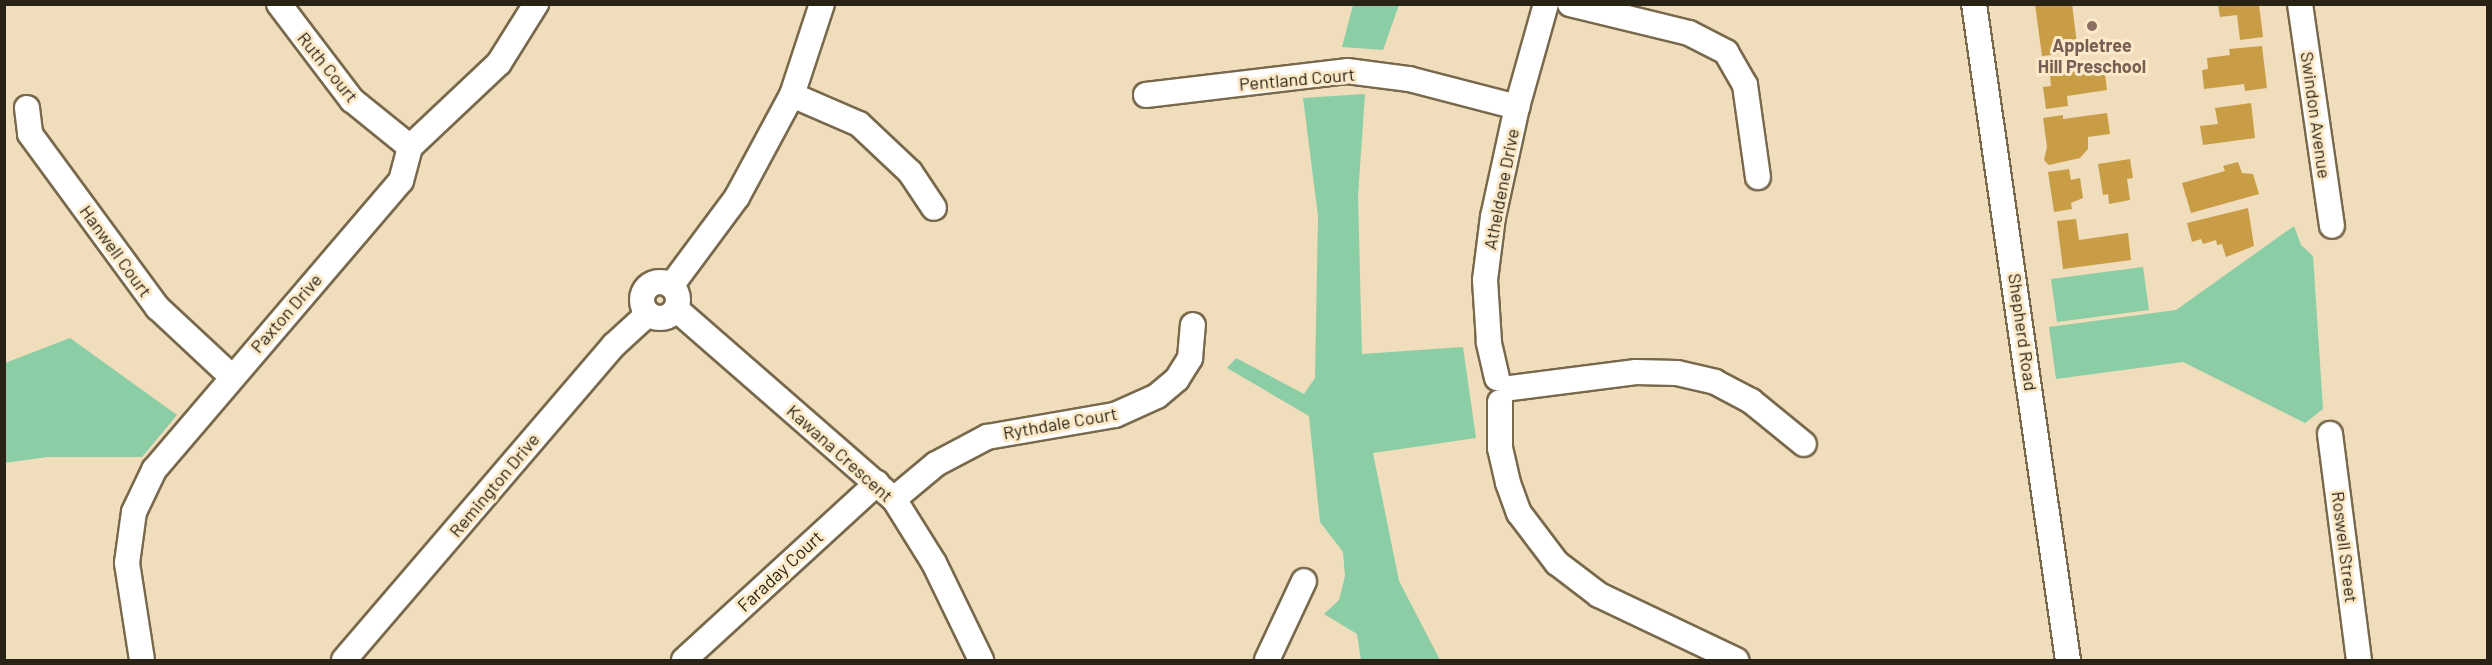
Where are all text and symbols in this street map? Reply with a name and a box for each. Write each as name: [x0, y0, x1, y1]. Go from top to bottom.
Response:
marker: Appletree Hill Preschool: [2085, 19, 2099, 33]
street label: Ruth Court: [293, 27, 363, 107]
place label: Appletree Hill Preschool: [2038, 35, 2146, 78]
street label: Swindon Avenue: [2296, 50, 2336, 180]
street label: Pentland Court: [1238, 63, 1356, 95]
street label: Atheldene Drive: [1479, 127, 1523, 251]
street label: Hanwell Court: [75, 201, 157, 301]
street label: Paxton Drive: [246, 269, 326, 357]
street label: Shepherd Road: [2004, 272, 2042, 392]
street label: Kawana Crescent: [783, 400, 897, 506]
street label: Rythdale Court: [1001, 402, 1119, 444]
street label: Remington Drive: [444, 429, 544, 541]
street label: Roswell Street: [2327, 490, 2363, 604]
street label: Faraday Court: [733, 526, 827, 616]

